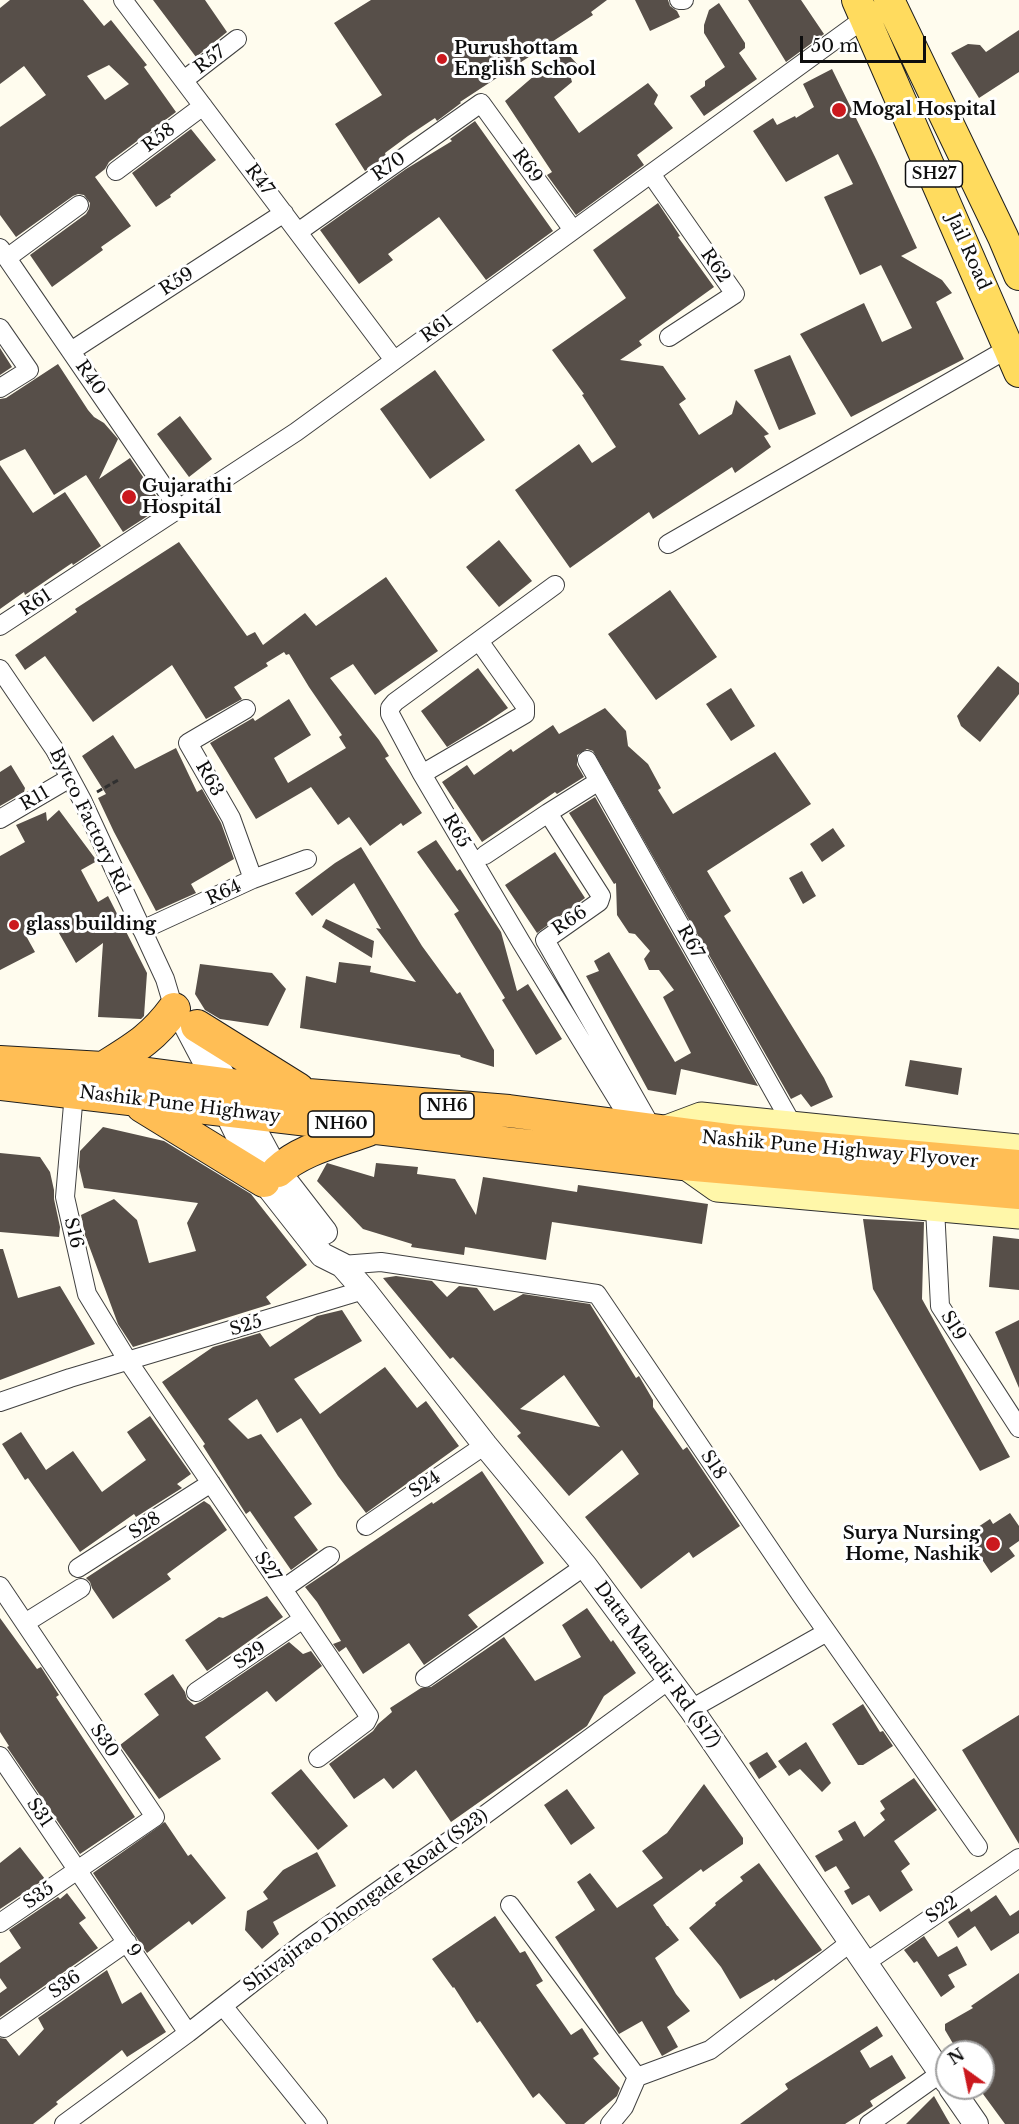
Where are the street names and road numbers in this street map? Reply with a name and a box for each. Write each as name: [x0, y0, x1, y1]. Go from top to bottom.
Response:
street label: R57: [190, 41, 230, 79]
street label: R58: [138, 119, 180, 157]
street label: R69: [507, 145, 547, 187]
street label: R70: [368, 148, 410, 186]
street label: R47: [240, 160, 278, 200]
road number: SH27: [906, 161, 962, 187]
street label: Jail Road: [942, 210, 994, 294]
street label: R62: [696, 245, 734, 287]
street label: R59: [156, 263, 198, 301]
street label: R61: [417, 310, 457, 348]
street label: R40: [70, 356, 110, 400]
street label: R61: [16, 585, 56, 621]
street label: Bytco Factory Rd: [44, 745, 134, 897]
street label: R63: [190, 758, 228, 800]
street label: R11: [17, 782, 53, 816]
street label: R65: [438, 810, 474, 852]
street label: R64: [203, 876, 245, 910]
street label: R66: [548, 902, 592, 940]
street label: R67: [672, 922, 708, 962]
street label: Nashik Pune Highway: [78, 1082, 282, 1128]
road number: NH6: [420, 1093, 474, 1119]
road number: NH60: [308, 1111, 374, 1137]
street label: Nashik Pune Highway Flyover: [701, 1127, 979, 1173]
street label: S16: [59, 1215, 87, 1251]
street label: S19: [936, 1307, 970, 1345]
street label: S25: [227, 1311, 265, 1341]
street label: S18: [696, 1446, 730, 1484]
street label: S24: [405, 1467, 445, 1503]
street label: S28: [125, 1508, 165, 1544]
street label: S27: [249, 1548, 285, 1586]
street label: Datta Mandir Rd (S17): [589, 1578, 725, 1752]
street label: S29: [230, 1637, 270, 1675]
street label: S30: [85, 1720, 123, 1762]
street label: S31: [21, 1794, 57, 1832]
street label: Shivajirao Dhongade Road (S23): [240, 1805, 492, 1997]
street label: S35: [19, 1878, 59, 1914]
street label: S22: [922, 1892, 962, 1928]
street label: 9: [121, 1940, 145, 1962]
street label: S36: [45, 1966, 85, 2004]

